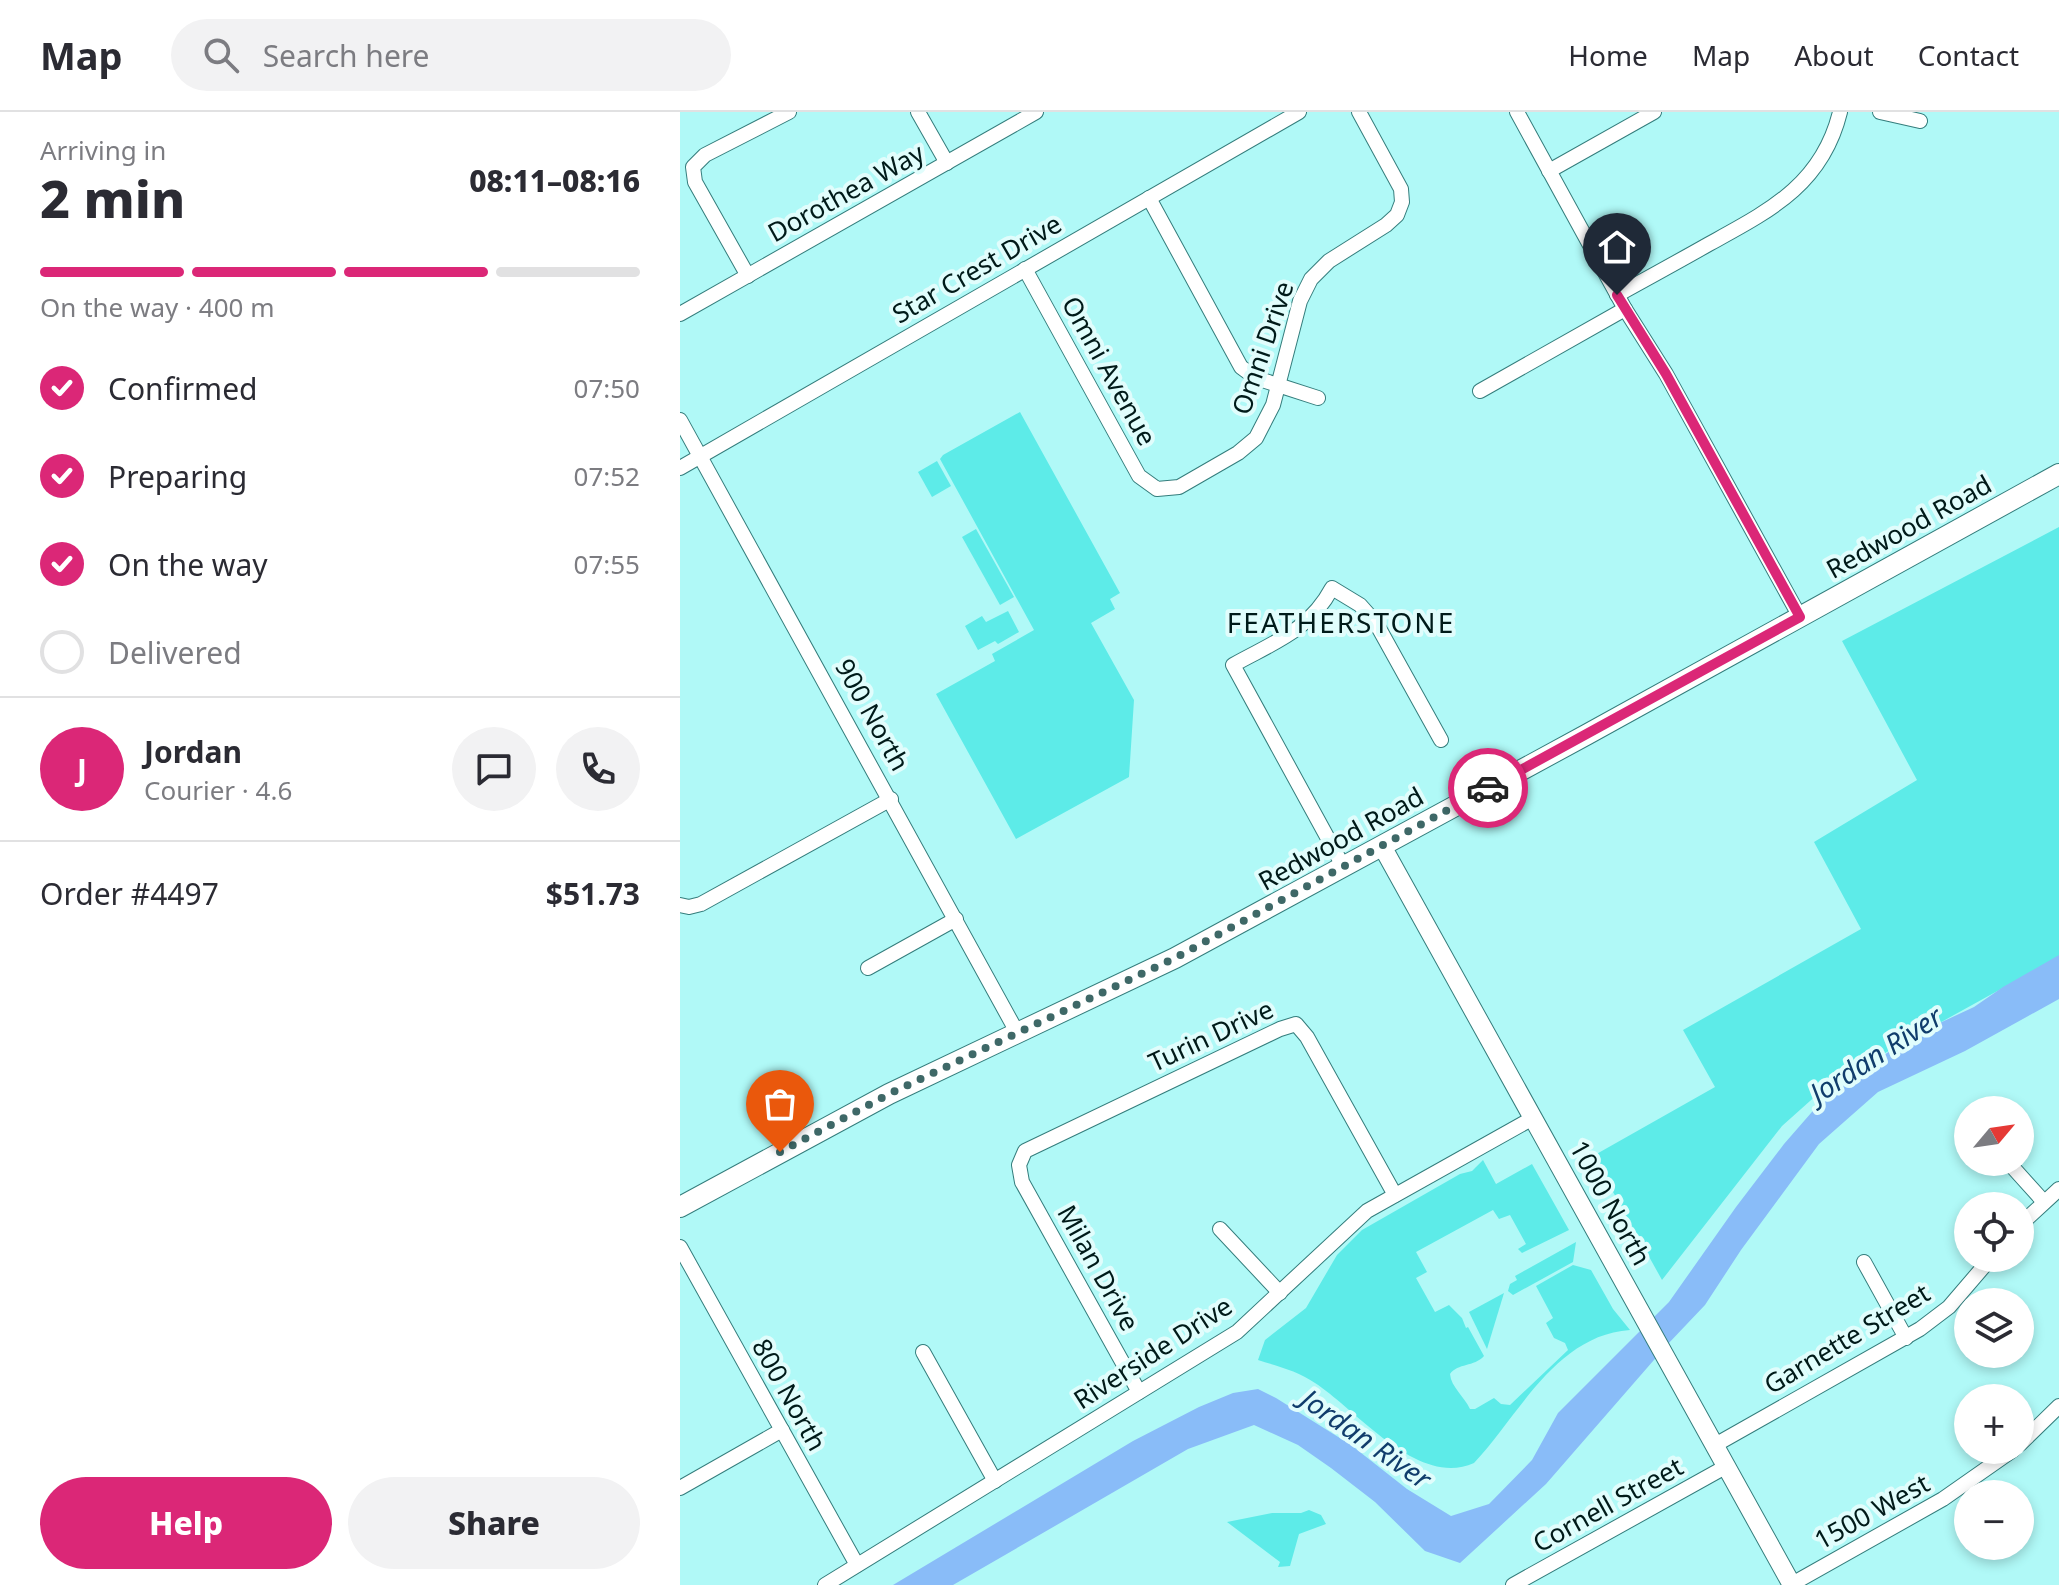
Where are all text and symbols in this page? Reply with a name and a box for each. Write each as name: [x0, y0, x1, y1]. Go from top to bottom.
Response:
search box: [171, 19, 731, 91]
text: Map: [40, 29, 123, 81]
icon: search: [199, 33, 243, 77]
text: Search here: [263, 35, 430, 76]
text: Home: [1568, 36, 1648, 74]
text: Map: [1692, 36, 1750, 74]
text: About: [1794, 36, 1874, 74]
text: Contact: [1918, 36, 2019, 74]
text: Arriving in: [40, 132, 166, 168]
street label: Dorothea Way: [761, 134, 931, 250]
text: 08:11–08:16: [469, 160, 640, 201]
text: 2 min: [40, 162, 185, 233]
street label: Star Crest Drive: [885, 205, 1068, 331]
pin: [1583, 213, 1651, 295]
icon: home: [1595, 225, 1639, 269]
street label: Omni Drive: [1222, 276, 1302, 419]
text: On the way · 400 m: [40, 289, 274, 325]
street label: Omni Avenue: [1054, 289, 1166, 452]
icon: check: [40, 366, 84, 410]
text: Confirmed: [108, 368, 258, 409]
text: 07:50: [574, 370, 640, 406]
icon: check: [40, 454, 84, 498]
text: Preparing: [108, 456, 247, 497]
text: 07:52: [574, 458, 640, 494]
street label: Redwood Road: [1819, 466, 1998, 586]
icon: check: [40, 542, 84, 586]
text: On the way: [108, 544, 268, 585]
text: 07:55: [574, 546, 640, 582]
district label: FEATHERSTONE: [1227, 603, 1455, 641]
text: Delivered: [108, 632, 242, 673]
street label: 900 North: [827, 652, 918, 777]
button: chat: [452, 727, 536, 811]
button: phone: [556, 727, 640, 811]
text: Jordan: [144, 731, 242, 772]
courier: [1448, 748, 1528, 828]
text: J: [77, 749, 87, 790]
icon: car: [1466, 766, 1510, 810]
text: Courier · 4.6: [144, 772, 292, 808]
street label: Redwood Road: [1251, 778, 1430, 898]
text: Order #4497: [40, 873, 219, 914]
text: $51.73: [546, 873, 640, 914]
street label: Turin Drive: [1142, 991, 1279, 1080]
water label: Jordan River: [1798, 996, 1951, 1114]
pin: [746, 1070, 814, 1152]
icon: bag: [758, 1082, 802, 1126]
north arrow: [1954, 1096, 2034, 1176]
map controls: [1954, 1096, 2034, 1560]
street label: 1000 North: [1562, 1133, 1660, 1272]
button: locate: [1954, 1192, 2034, 1272]
street label: Milan Drive: [1050, 1198, 1148, 1337]
street label: Garnette Street: [1757, 1274, 1936, 1402]
street label: Riverside Drive: [1066, 1287, 1239, 1417]
button: layers: [1954, 1288, 2034, 1368]
street label: 800 North: [744, 1332, 835, 1457]
water label: Jordan River: [1290, 1376, 1441, 1498]
button: +: [1954, 1384, 2034, 1464]
street label: Cornell Street: [1526, 1448, 1689, 1560]
street label: 1500 West: [1808, 1465, 1936, 1558]
button: Help: [40, 1477, 332, 1569]
button: Share: [348, 1477, 640, 1569]
button: −: [1954, 1480, 2034, 1560]

